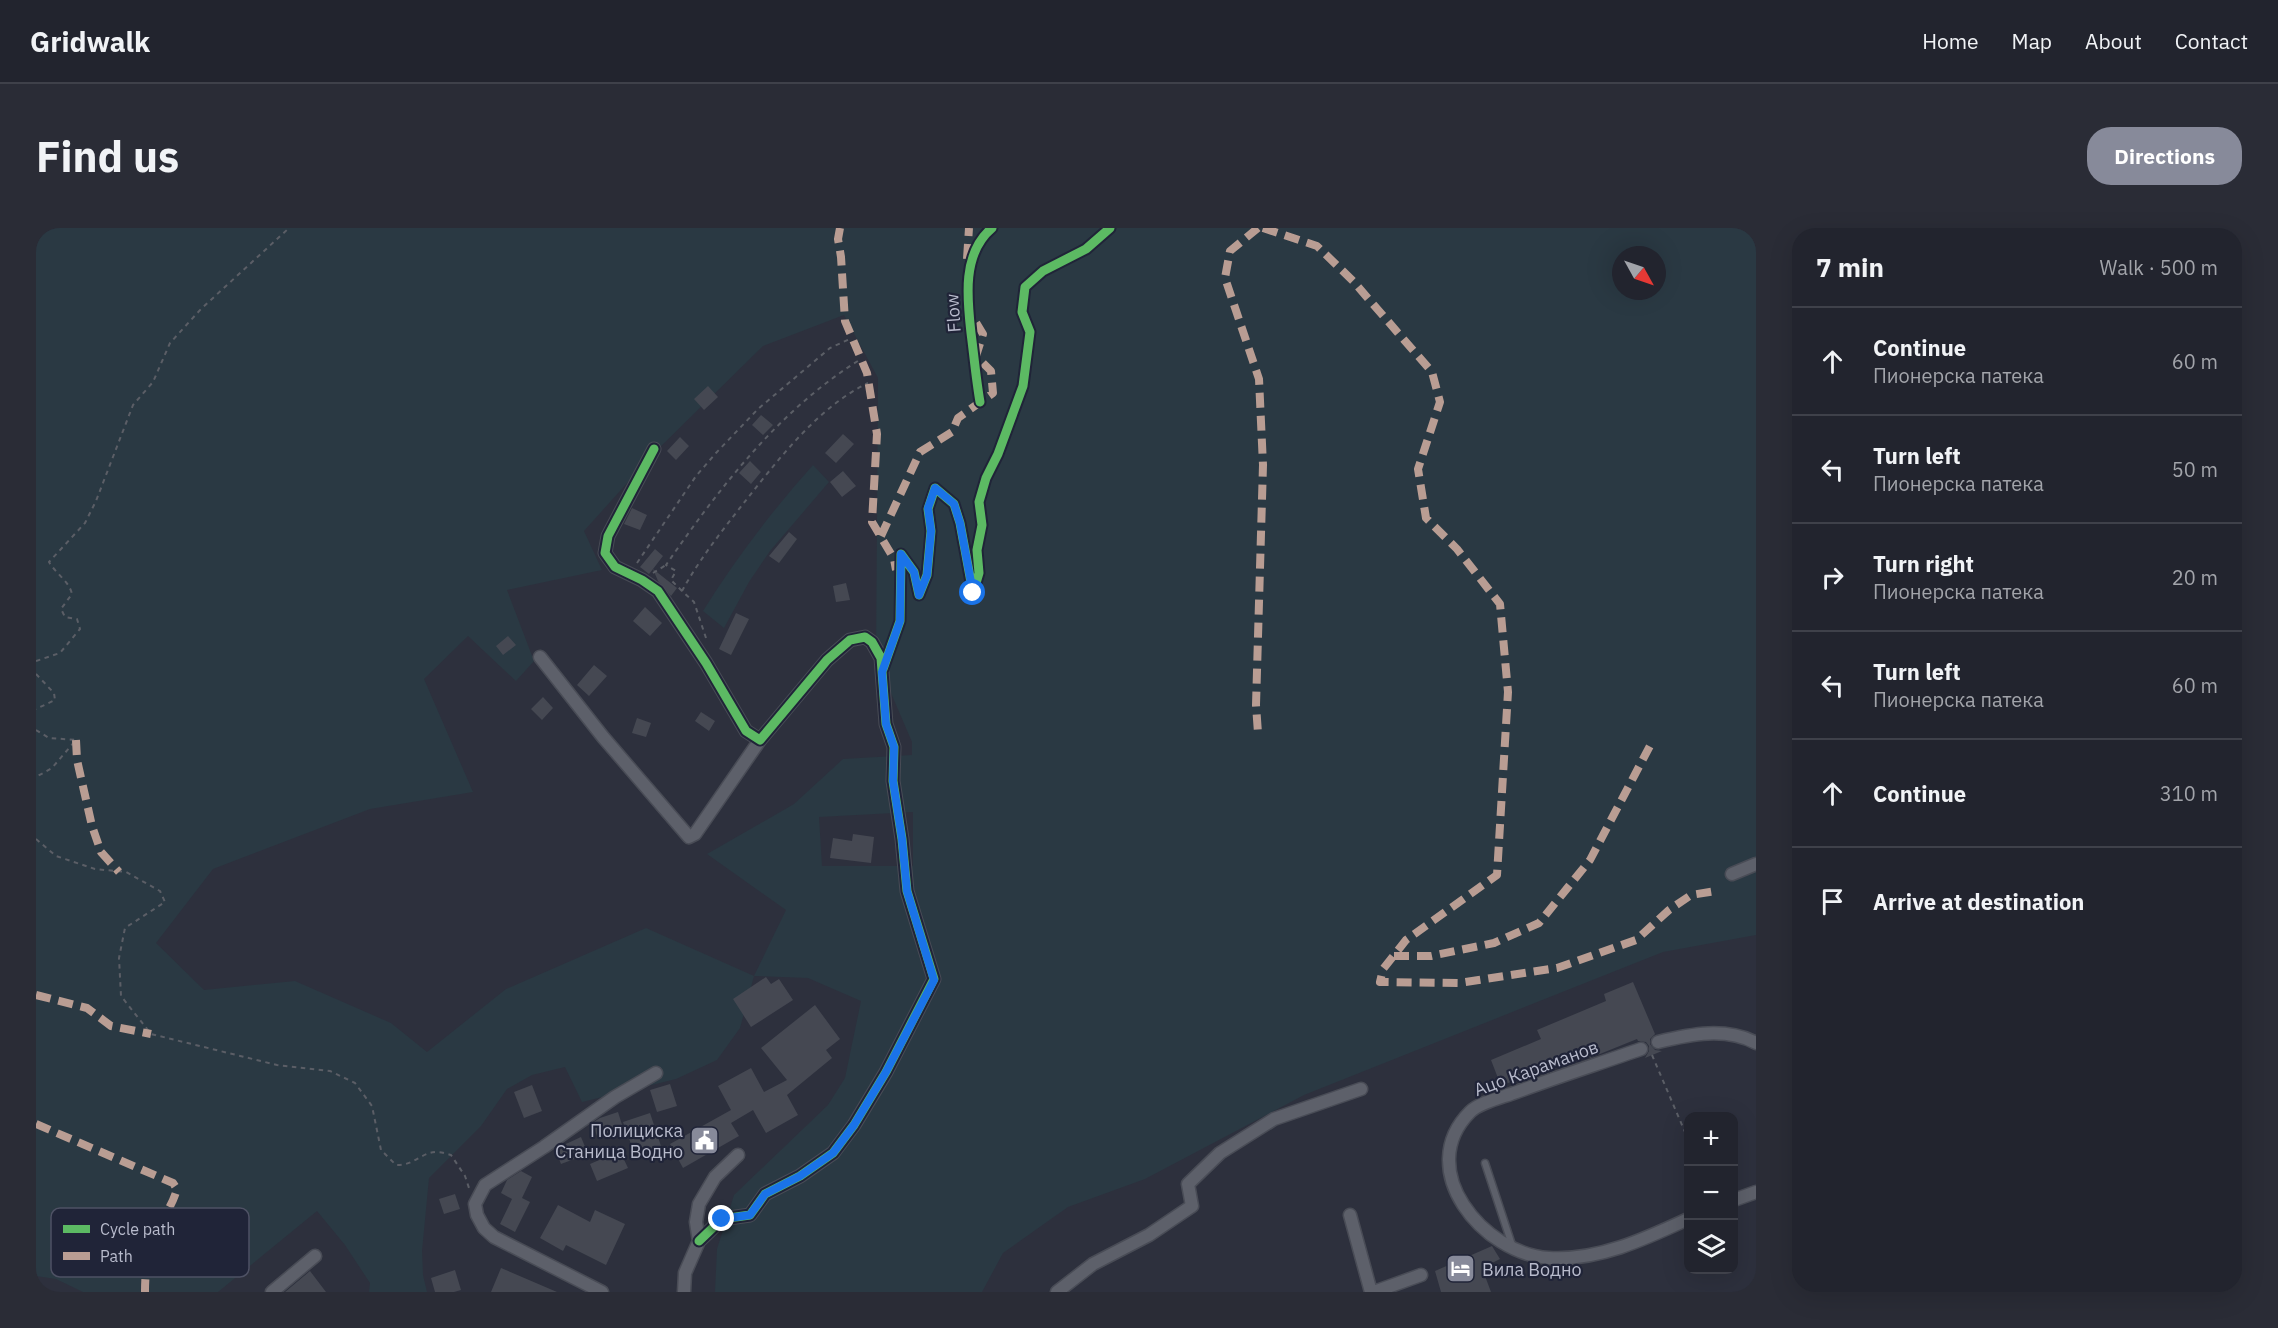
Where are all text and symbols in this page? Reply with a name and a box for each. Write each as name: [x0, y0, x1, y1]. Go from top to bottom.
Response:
text: Gridwalk: [30, 23, 150, 60]
text: Home: [1922, 27, 1979, 55]
text: Map: [2012, 27, 2052, 55]
text: About: [2085, 27, 2142, 55]
text: Contact: [2175, 27, 2248, 55]
button: Directions: [2087, 127, 2242, 185]
text: Find us: [36, 129, 179, 184]
north arrow: [1612, 246, 1666, 300]
text: 7 min: [1816, 250, 1884, 284]
text: Walk · 500 m: [2100, 254, 2218, 281]
street label: Flow: [940, 293, 966, 333]
text: Continue: [1873, 333, 1966, 362]
icon: ahead: [1816, 345, 1849, 378]
text: 60 m: [2172, 348, 2218, 375]
text: Пионерска патека: [1873, 362, 2044, 389]
text: Turn left: [1873, 441, 1961, 470]
icon: left: [1816, 453, 1849, 486]
text: 50 m: [2172, 456, 2218, 483]
text: Пионерска патека: [1873, 470, 2044, 497]
text: Turn right: [1873, 549, 1974, 578]
icon: right: [1816, 561, 1849, 594]
text: 20 m: [2172, 564, 2218, 591]
text: Пионерска патека: [1873, 578, 2044, 605]
route start: [959, 579, 985, 605]
text: Turn left: [1873, 657, 1961, 686]
icon: left: [1816, 669, 1849, 702]
text: 60 m: [2172, 672, 2218, 699]
text: Пионерска патека: [1873, 686, 2044, 713]
icon: ahead: [1816, 777, 1849, 810]
text: Continue: [1873, 779, 1966, 808]
text: 310 m: [2160, 780, 2218, 807]
icon: arrive: [1816, 885, 1849, 918]
text: Arrive at destination: [1873, 887, 2084, 916]
street label: Ацо Караманов: [1471, 1035, 1601, 1101]
map controls: [1684, 1112, 1738, 1274]
button: +: [1684, 1112, 1738, 1166]
place label: Полициска Станица Водно: [555, 1119, 683, 1163]
public building icon: Полициска Станица Водно: [688, 1124, 720, 1156]
button: −: [1684, 1166, 1738, 1220]
route end: [708, 1205, 734, 1231]
legend: [51, 1208, 249, 1277]
text: Cycle path: [100, 1219, 175, 1239]
button: layers: [1684, 1220, 1738, 1274]
text: Path: [100, 1246, 133, 1266]
hotel icon: Вила Водно: [1445, 1253, 1477, 1285]
place label: Вила Водно: [1482, 1258, 1582, 1281]

